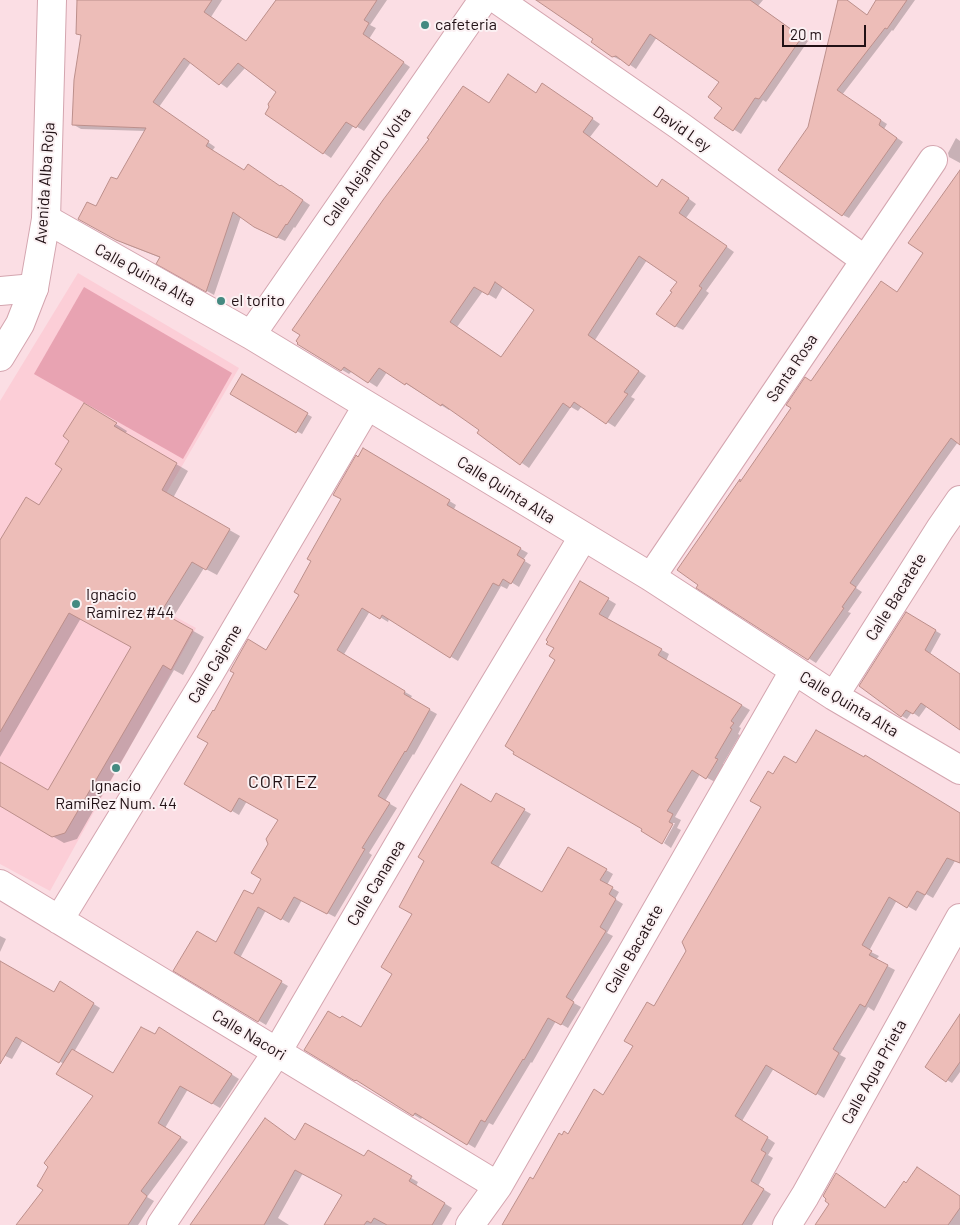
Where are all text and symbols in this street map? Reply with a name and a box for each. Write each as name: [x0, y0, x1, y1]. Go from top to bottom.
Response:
place label: cafeteria: [435, 15, 497, 35]
scale bar: [785, 15, 869, 47]
marker: cafeteria: [419, 19, 431, 31]
text: 20 m: [790, 25, 822, 43]
street label: David Ley: [649, 102, 715, 156]
street label: Calle Alejandro Volta: [319, 104, 415, 230]
street label: Avenida Alba Roja: [31, 121, 59, 245]
street label: Calle Quinta Alta: [91, 239, 199, 311]
place label: el torito: [231, 291, 285, 311]
marker: el torito: [215, 295, 227, 307]
street label: Santa Rosa: [762, 330, 822, 406]
street label: Calle Quinta Alta: [453, 452, 559, 528]
street label: Calle Bacatete: [861, 550, 931, 644]
place label: Ignacio Ramirez #44: [86, 585, 174, 623]
marker: Ignacio Ramirez #44: [70, 598, 82, 610]
street label: Calle Cajeme: [184, 621, 246, 707]
street label: Calle Quinta Alta: [796, 667, 902, 741]
marker: Ignacio RamiRez Num. 44: [110, 762, 122, 774]
district label: CORTEZ: [247, 771, 319, 793]
place label: Ignacio RamiRez Num. 44: [55, 776, 177, 814]
street label: Calle Cananea: [343, 837, 409, 929]
street label: Calle Bacatete: [601, 901, 667, 997]
street label: Calle Nacori: [209, 1005, 289, 1065]
street label: Calle Agua Prieta: [837, 1016, 911, 1128]

